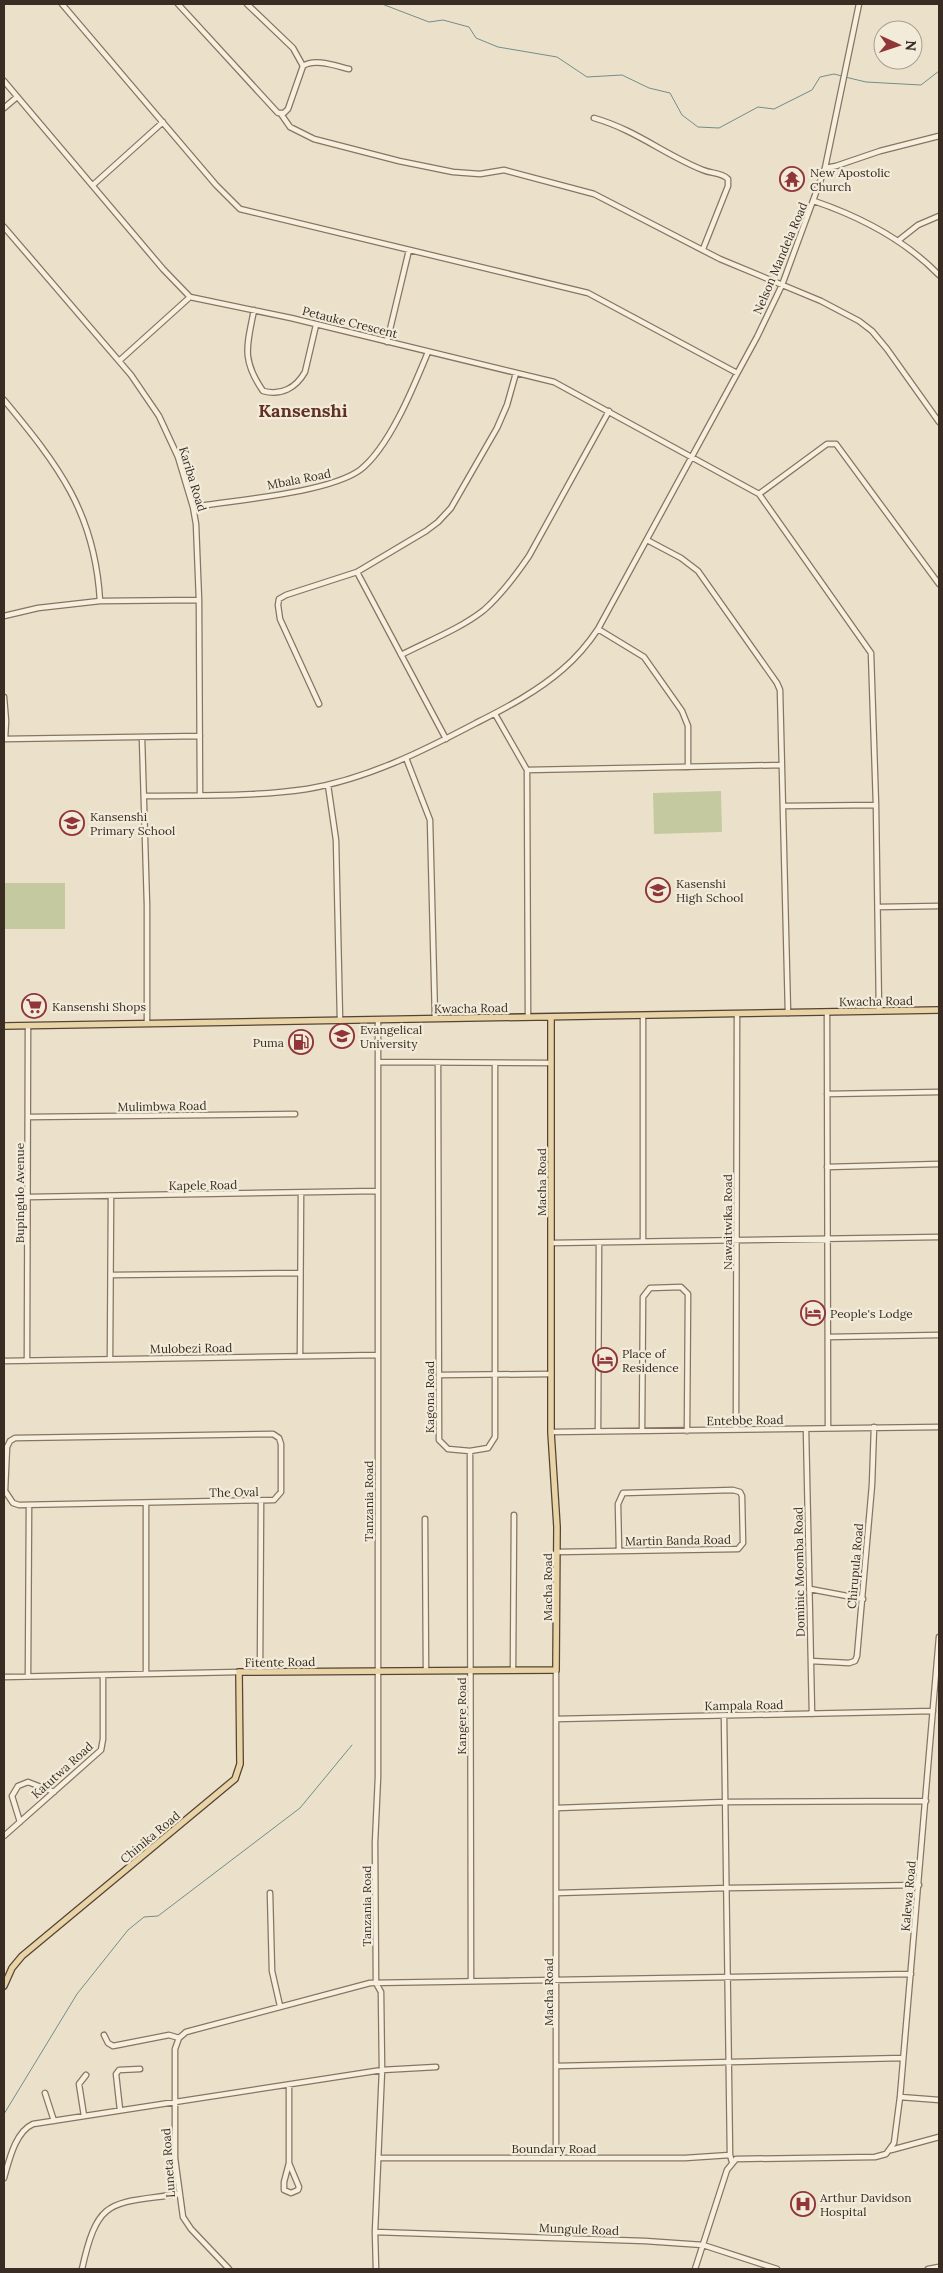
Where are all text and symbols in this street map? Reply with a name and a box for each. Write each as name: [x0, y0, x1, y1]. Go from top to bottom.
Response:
north arrow: [873, 20, 923, 70]
text: N: [902, 40, 920, 52]
place label: New Apostolic Church: [810, 165, 890, 194]
temple icon: New Apostolic Church: [779, 166, 805, 192]
street label: Nelson Mandela Road: [750, 200, 810, 316]
street label: Petauke Crescent: [301, 303, 400, 341]
district label: Kansenshi: [258, 399, 348, 422]
street label: Kariba Road: [176, 445, 210, 513]
street label: Mbala Road: [266, 465, 332, 493]
place label: Kansenshi Primary School: [90, 809, 175, 838]
school or university icon: Kansenshi Primary School: [59, 810, 85, 836]
place label: Kasenshi High School: [676, 876, 744, 905]
school or university icon: Kasenshi High School: [645, 877, 671, 903]
supermarket icon: Kansenshi Shops: [21, 993, 47, 1019]
street label: Kwacha Road: [839, 993, 913, 1009]
place label: Kansenshi Shops: [52, 999, 146, 1014]
street label: Kwacha Road: [434, 1000, 508, 1016]
place label: Evangelical University: [360, 1022, 422, 1051]
school or university icon: Evangelical University: [329, 1023, 355, 1049]
fuel station icon: Puma: [288, 1029, 314, 1055]
place label: Puma: [253, 1035, 284, 1050]
street label: Mulimbwa Road: [117, 1098, 207, 1114]
street label: Bupingulo Avenue: [12, 1142, 27, 1243]
street label: Macha Road: [534, 1148, 549, 1216]
street label: Nawaitwika Road: [720, 1174, 735, 1270]
street label: Kapele Road: [168, 1177, 238, 1193]
hotel icon: People's Lodge: [800, 1300, 826, 1326]
place label: People's Lodge: [830, 1306, 913, 1321]
street label: Mulobezi Road: [150, 1340, 232, 1356]
place label: Place of Residence: [622, 1346, 679, 1375]
hotel icon: Place of Residence: [592, 1347, 618, 1373]
street label: Kagona Road: [422, 1361, 437, 1433]
street label: Entebbe Road: [706, 1412, 784, 1428]
street label: Tanzania Road: [361, 1460, 376, 1542]
street label: The Oval: [209, 1484, 259, 1500]
street label: Dominic Moomba Road: [790, 1507, 808, 1637]
street label: Chirupula Road: [844, 1522, 866, 1610]
street label: Martin Banda Road: [625, 1532, 731, 1548]
street label: Macha Road: [540, 1553, 555, 1621]
street label: Fitente Road: [245, 1654, 315, 1670]
street label: Kangere Road: [454, 1677, 469, 1755]
street label: Kampala Road: [704, 1697, 784, 1713]
street label: Katutwa Road: [28, 1738, 96, 1802]
street label: Chinika Road: [117, 1808, 183, 1866]
street label: Kalewa Road: [897, 1860, 919, 1932]
street label: Tanzania Road: [359, 1865, 374, 1947]
street label: Macha Road: [541, 1958, 556, 2026]
street label: Luneta Road: [158, 2128, 178, 2198]
street label: Boundary Road: [511, 2141, 597, 2156]
place label: Arthur Davidson Hospital: [819, 2190, 912, 2219]
hospital icon: Arthur Davidson Hospital: [790, 2191, 816, 2217]
street label: Mungule Road: [539, 2220, 619, 2238]

